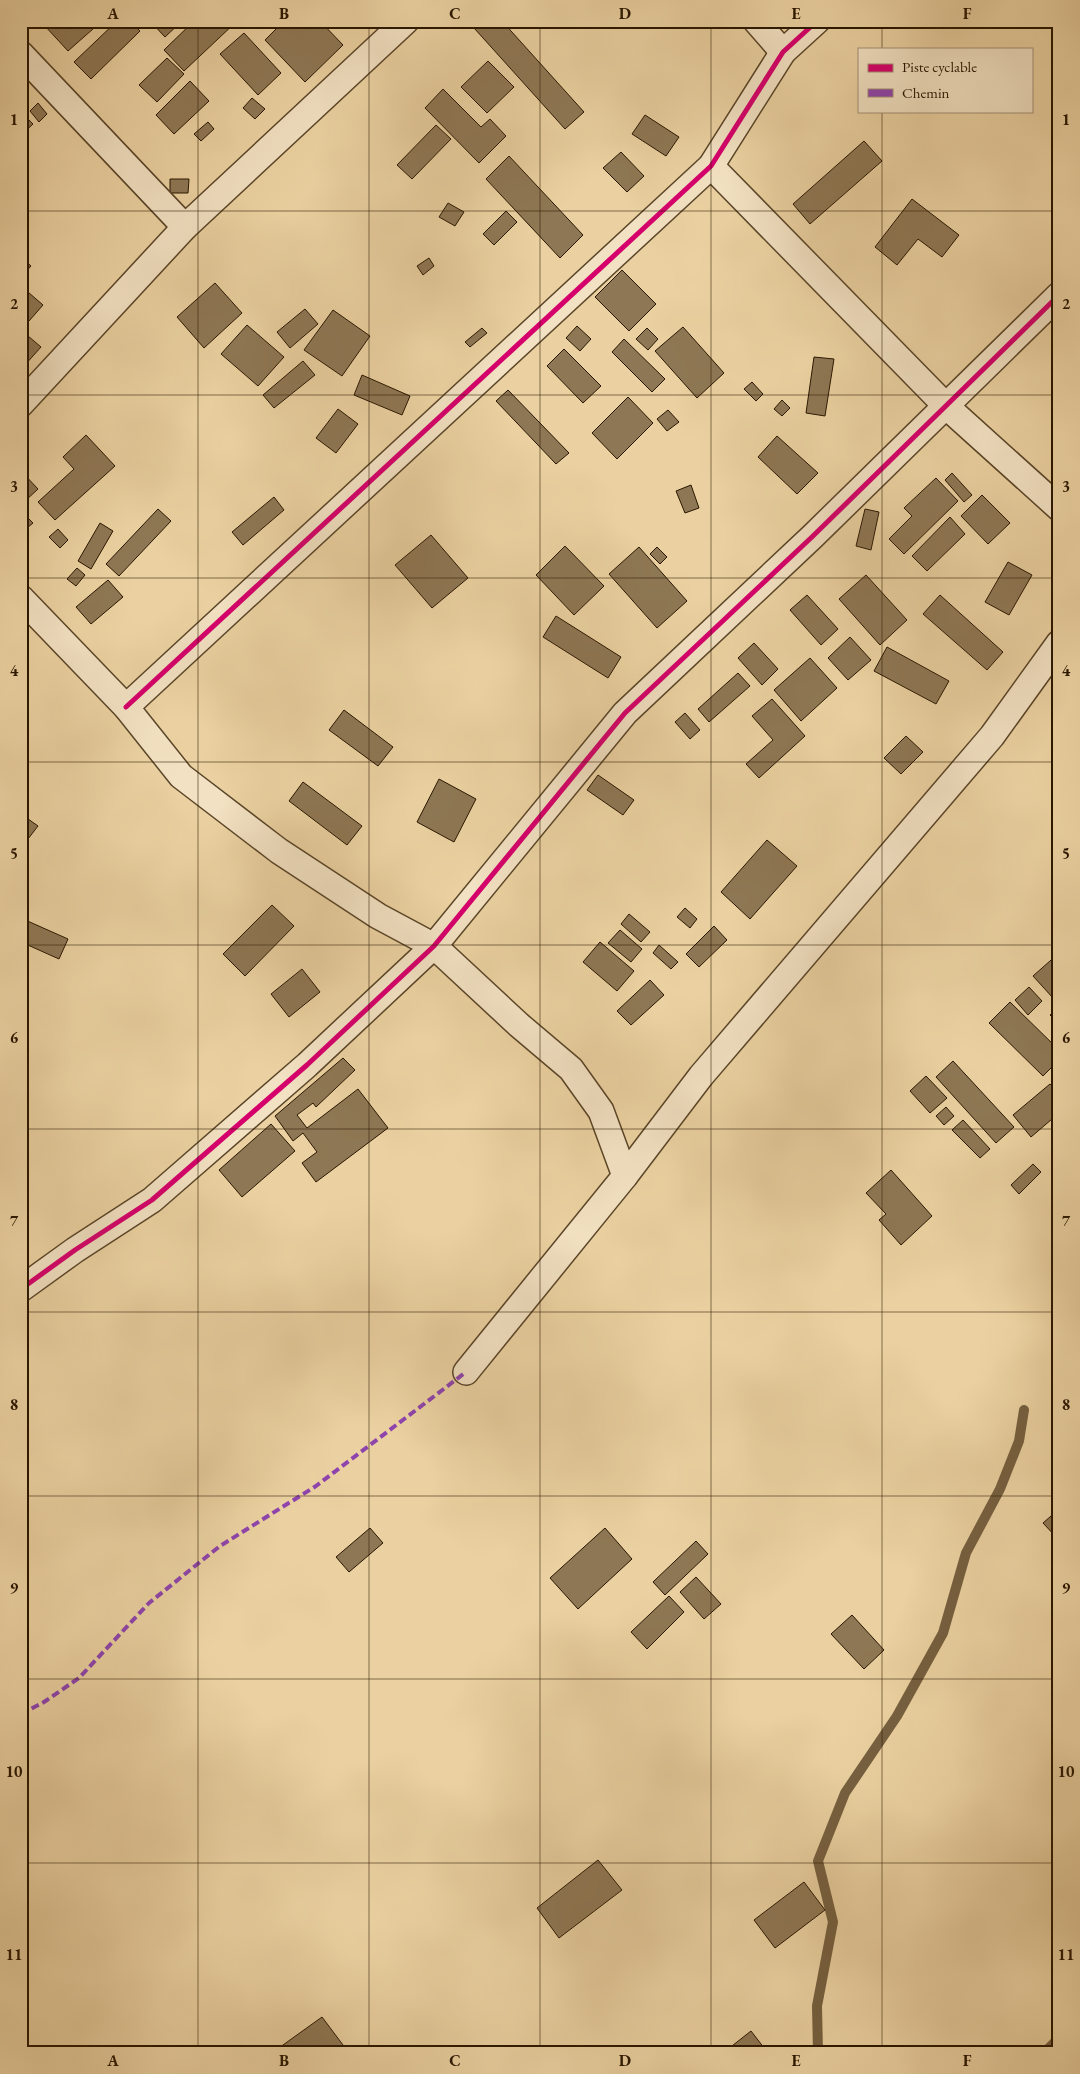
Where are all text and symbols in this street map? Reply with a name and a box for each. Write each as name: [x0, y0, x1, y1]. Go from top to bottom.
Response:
text: A: [106, 3, 119, 24]
text: B: [279, 3, 289, 24]
text: C: [449, 3, 461, 24]
text: D: [619, 3, 631, 24]
text: E: [791, 3, 801, 24]
text: F: [963, 3, 972, 24]
legend: [858, 48, 1032, 112]
text: Piste cyclable: [902, 57, 977, 76]
text: Chemin: [902, 83, 950, 102]
text: 1: [10, 109, 18, 130]
text: 1: [1062, 109, 1070, 130]
text: 2: [10, 293, 19, 314]
text: 2: [1062, 293, 1071, 314]
text: 3: [10, 476, 18, 497]
text: 3: [1062, 476, 1070, 497]
text: 4: [10, 660, 19, 681]
text: 4: [1062, 660, 1071, 681]
text: 5: [10, 843, 18, 864]
text: 5: [1062, 843, 1070, 864]
text: 6: [10, 1027, 19, 1048]
text: 6: [1062, 1027, 1071, 1048]
text: 7: [10, 1210, 19, 1231]
text: 7: [1062, 1210, 1071, 1231]
text: 8: [10, 1394, 18, 1415]
text: 8: [1062, 1394, 1070, 1415]
text: 9: [10, 1577, 19, 1598]
text: 9: [1062, 1577, 1071, 1598]
text: 10: [6, 1761, 23, 1782]
text: 10: [1058, 1761, 1075, 1782]
text: 11: [6, 1944, 22, 1965]
text: 11: [1058, 1944, 1074, 1965]
text: A: [106, 2050, 119, 2071]
text: B: [279, 2050, 289, 2071]
text: C: [449, 2050, 461, 2071]
text: D: [619, 2050, 631, 2071]
text: E: [791, 2050, 801, 2071]
text: F: [963, 2050, 972, 2071]

